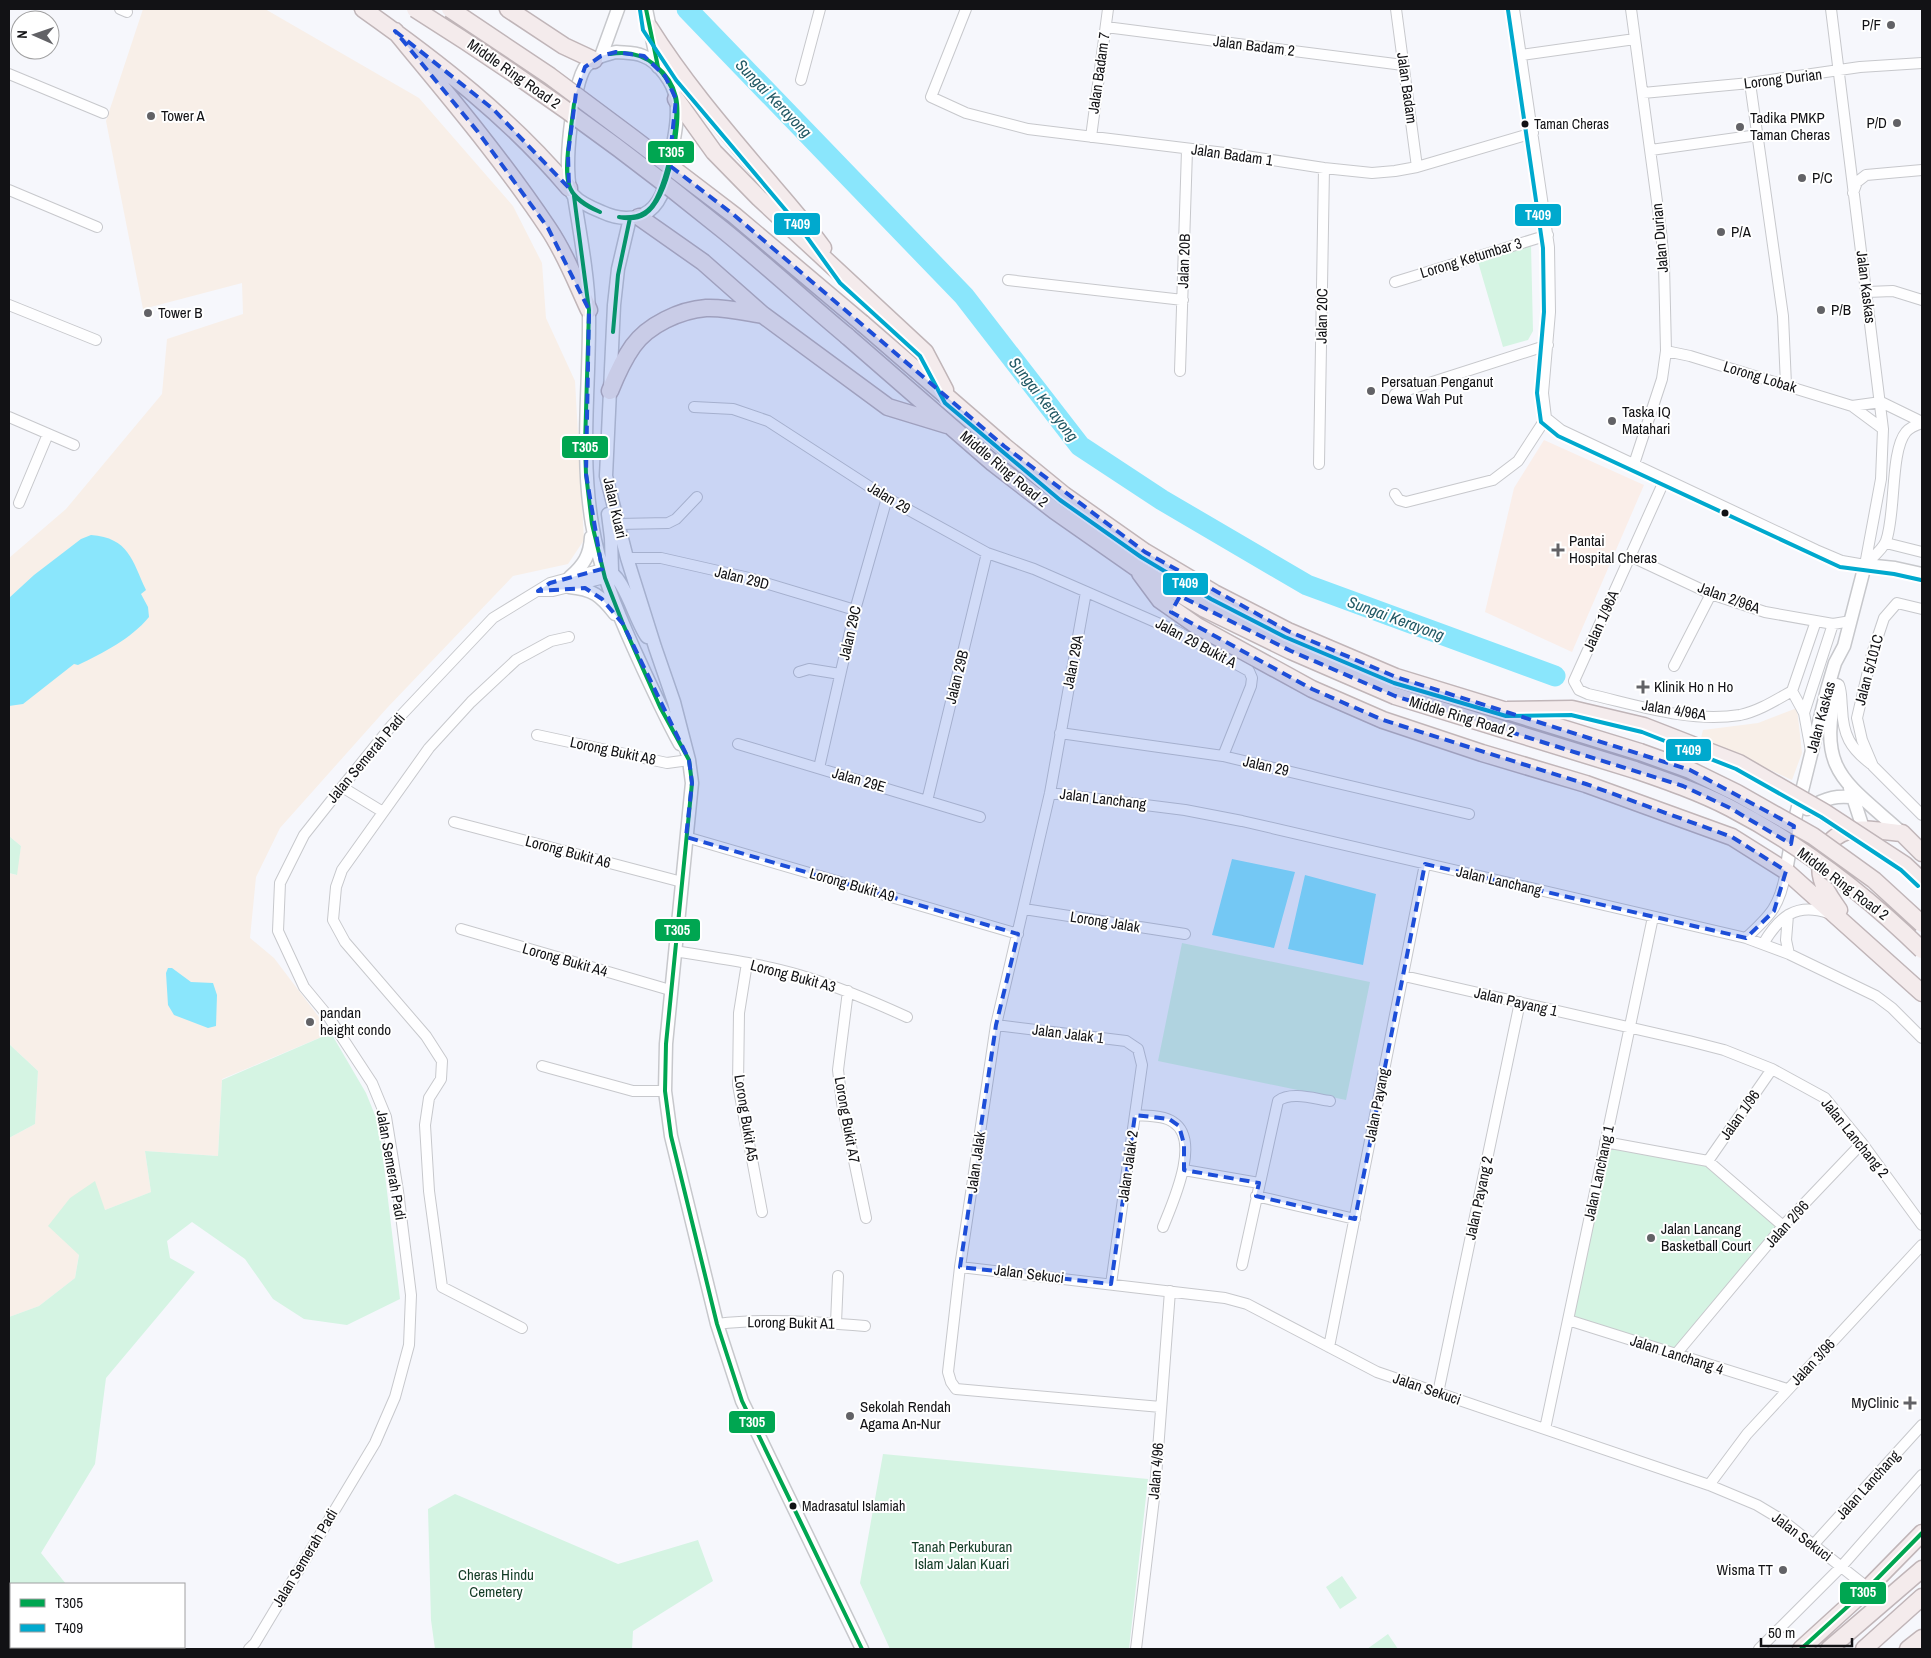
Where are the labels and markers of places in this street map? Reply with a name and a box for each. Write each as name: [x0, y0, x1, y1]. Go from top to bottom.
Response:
place label: P/F: [1862, 14, 1881, 35]
marker: P/F: [1885, 19, 1897, 31]
place label: Tower A: [161, 105, 206, 126]
place label: Tadika PMKP Taman Cheras: [1750, 107, 1830, 145]
marker: Tower A: [145, 110, 157, 122]
place label: P/D: [1866, 112, 1887, 133]
place label: Taman Cheras: [1534, 115, 1609, 133]
marker: P/D: [1891, 117, 1903, 129]
marker: Taman Cheras: [1520, 119, 1530, 129]
marker: Tadika PMKP Taman Cheras: [1734, 121, 1746, 133]
place label: P/C: [1812, 167, 1833, 188]
marker: P/C: [1796, 172, 1808, 184]
place label: P/A: [1731, 221, 1752, 242]
marker: P/A: [1715, 226, 1727, 238]
place label: P/B: [1831, 299, 1851, 320]
place label: Tower B: [158, 302, 202, 323]
marker: P/B: [1815, 304, 1827, 316]
marker: Tower B: [142, 307, 154, 319]
place label: Persatuan Penganut Dewa Wah Put: [1381, 371, 1494, 409]
marker: Persatuan Penganut Dewa Wah Put: [1365, 385, 1377, 397]
place label: Taska IQ Matahari: [1622, 401, 1671, 439]
marker: Taska IQ Matahari: [1606, 415, 1618, 427]
unlabelled marker: [1720, 508, 1730, 518]
place label: Pantai Hospital Cheras: [1569, 530, 1657, 568]
marker: Pantai Hospital Cheras: [1551, 543, 1565, 557]
place label: Klinik Ho n Ho: [1654, 676, 1733, 697]
marker: Klinik Ho n Ho: [1636, 680, 1650, 694]
place label: pandan height condo: [320, 1002, 391, 1040]
marker: pandan height condo: [304, 1016, 316, 1028]
place label: Jalan Lancang Basketball Court: [1661, 1218, 1752, 1256]
marker: Jalan Lancang Basketball Court: [1645, 1232, 1657, 1244]
place label: MyClinic: [1851, 1392, 1899, 1413]
place label: Sekolah Rendah Agama An-Nur: [859, 1396, 951, 1434]
marker: MyClinic: [1903, 1396, 1917, 1410]
marker: Sekolah Rendah Agama An-Nur: [844, 1410, 856, 1422]
place label: Madrasatul Islamiah: [802, 1497, 905, 1515]
marker: Madrasatul Islamiah: [788, 1501, 798, 1511]
place label: Wisma TT: [1716, 1559, 1773, 1580]
marker: Wisma TT: [1777, 1564, 1789, 1576]

